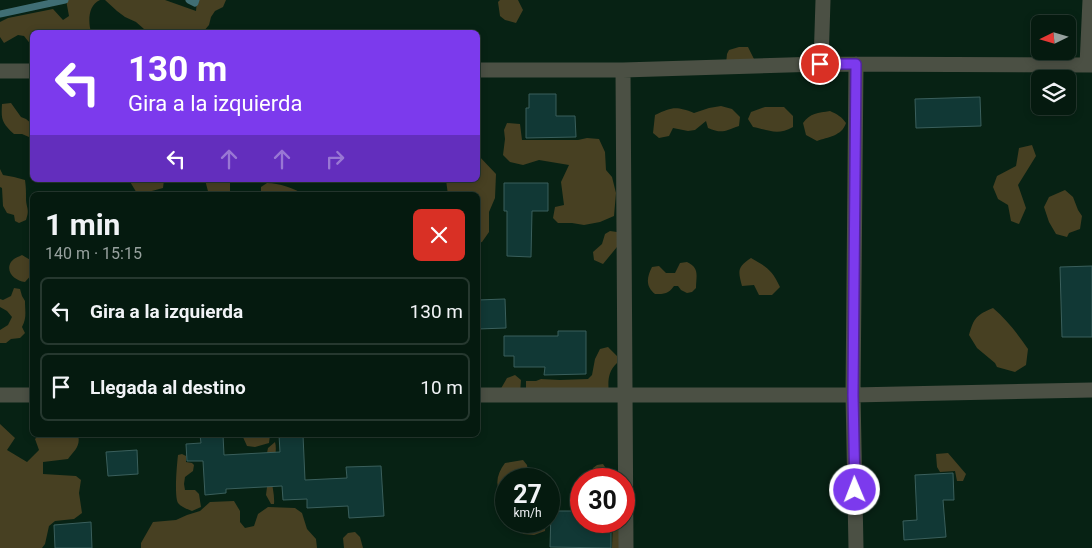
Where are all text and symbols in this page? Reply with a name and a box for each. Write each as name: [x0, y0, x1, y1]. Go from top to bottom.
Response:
north arrow: [1031, 15, 1076, 60]
map controls: [1031, 15, 1076, 115]
pin: [799, 43, 841, 85]
text: 130 m: [128, 49, 227, 90]
icon: left: [45, 50, 110, 115]
icon: arrive: [806, 50, 834, 78]
button: layers: [1031, 70, 1076, 115]
text: Gira a la izquierda: [128, 91, 302, 116]
icon: left: [162, 145, 190, 173]
icon: ahead: [215, 145, 243, 173]
icon: ahead: [268, 145, 296, 173]
icon: right: [321, 145, 349, 173]
text: 1 min: [45, 207, 120, 242]
button: close: [413, 209, 465, 261]
text: 140 m · 15:15: [45, 244, 142, 263]
icon: left: [47, 297, 75, 325]
text: Gira a la izquierda: [90, 300, 243, 323]
text: 130 m: [410, 300, 463, 323]
icon: arrive: [47, 373, 75, 401]
text: Llegada al destino: [90, 376, 246, 399]
text: 10 m: [420, 376, 463, 399]
position arrow: [828, 463, 880, 515]
speed limit sign: 30: [570, 468, 635, 533]
text: 27: [513, 480, 542, 509]
text: km/h: [513, 506, 542, 520]

